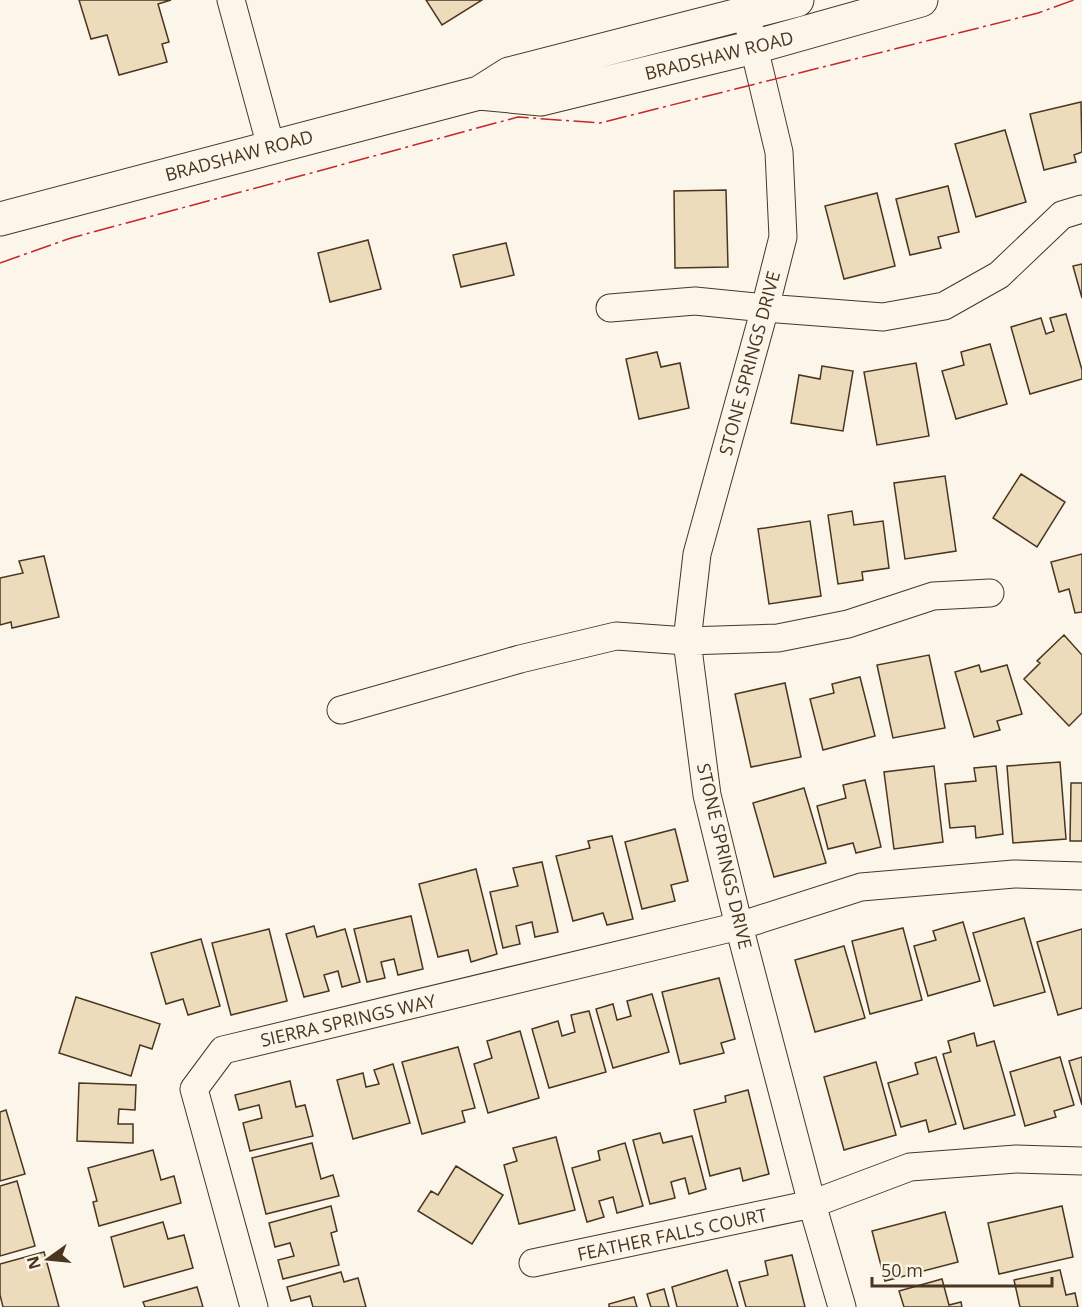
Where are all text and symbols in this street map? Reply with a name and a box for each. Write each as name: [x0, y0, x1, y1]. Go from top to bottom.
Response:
street label: BRADSHAW ROAD: [642, 25, 796, 85]
street label: BRADSHAW ROAD: [162, 124, 316, 186]
street label: STONE SPRINGS DRIVE: [713, 268, 785, 458]
street label: STONE SPRINGS DRIVE: [692, 761, 758, 951]
street label: SIERRA SPRINGS WAY: [258, 988, 439, 1052]
street label: FEATHER FALLS COURT: [575, 1202, 769, 1266]
north arrow: [18, 1229, 78, 1289]
scale bar: [872, 1250, 1052, 1288]
text: N: [21, 1254, 46, 1272]
text: 50 m: [881, 1258, 923, 1282]

